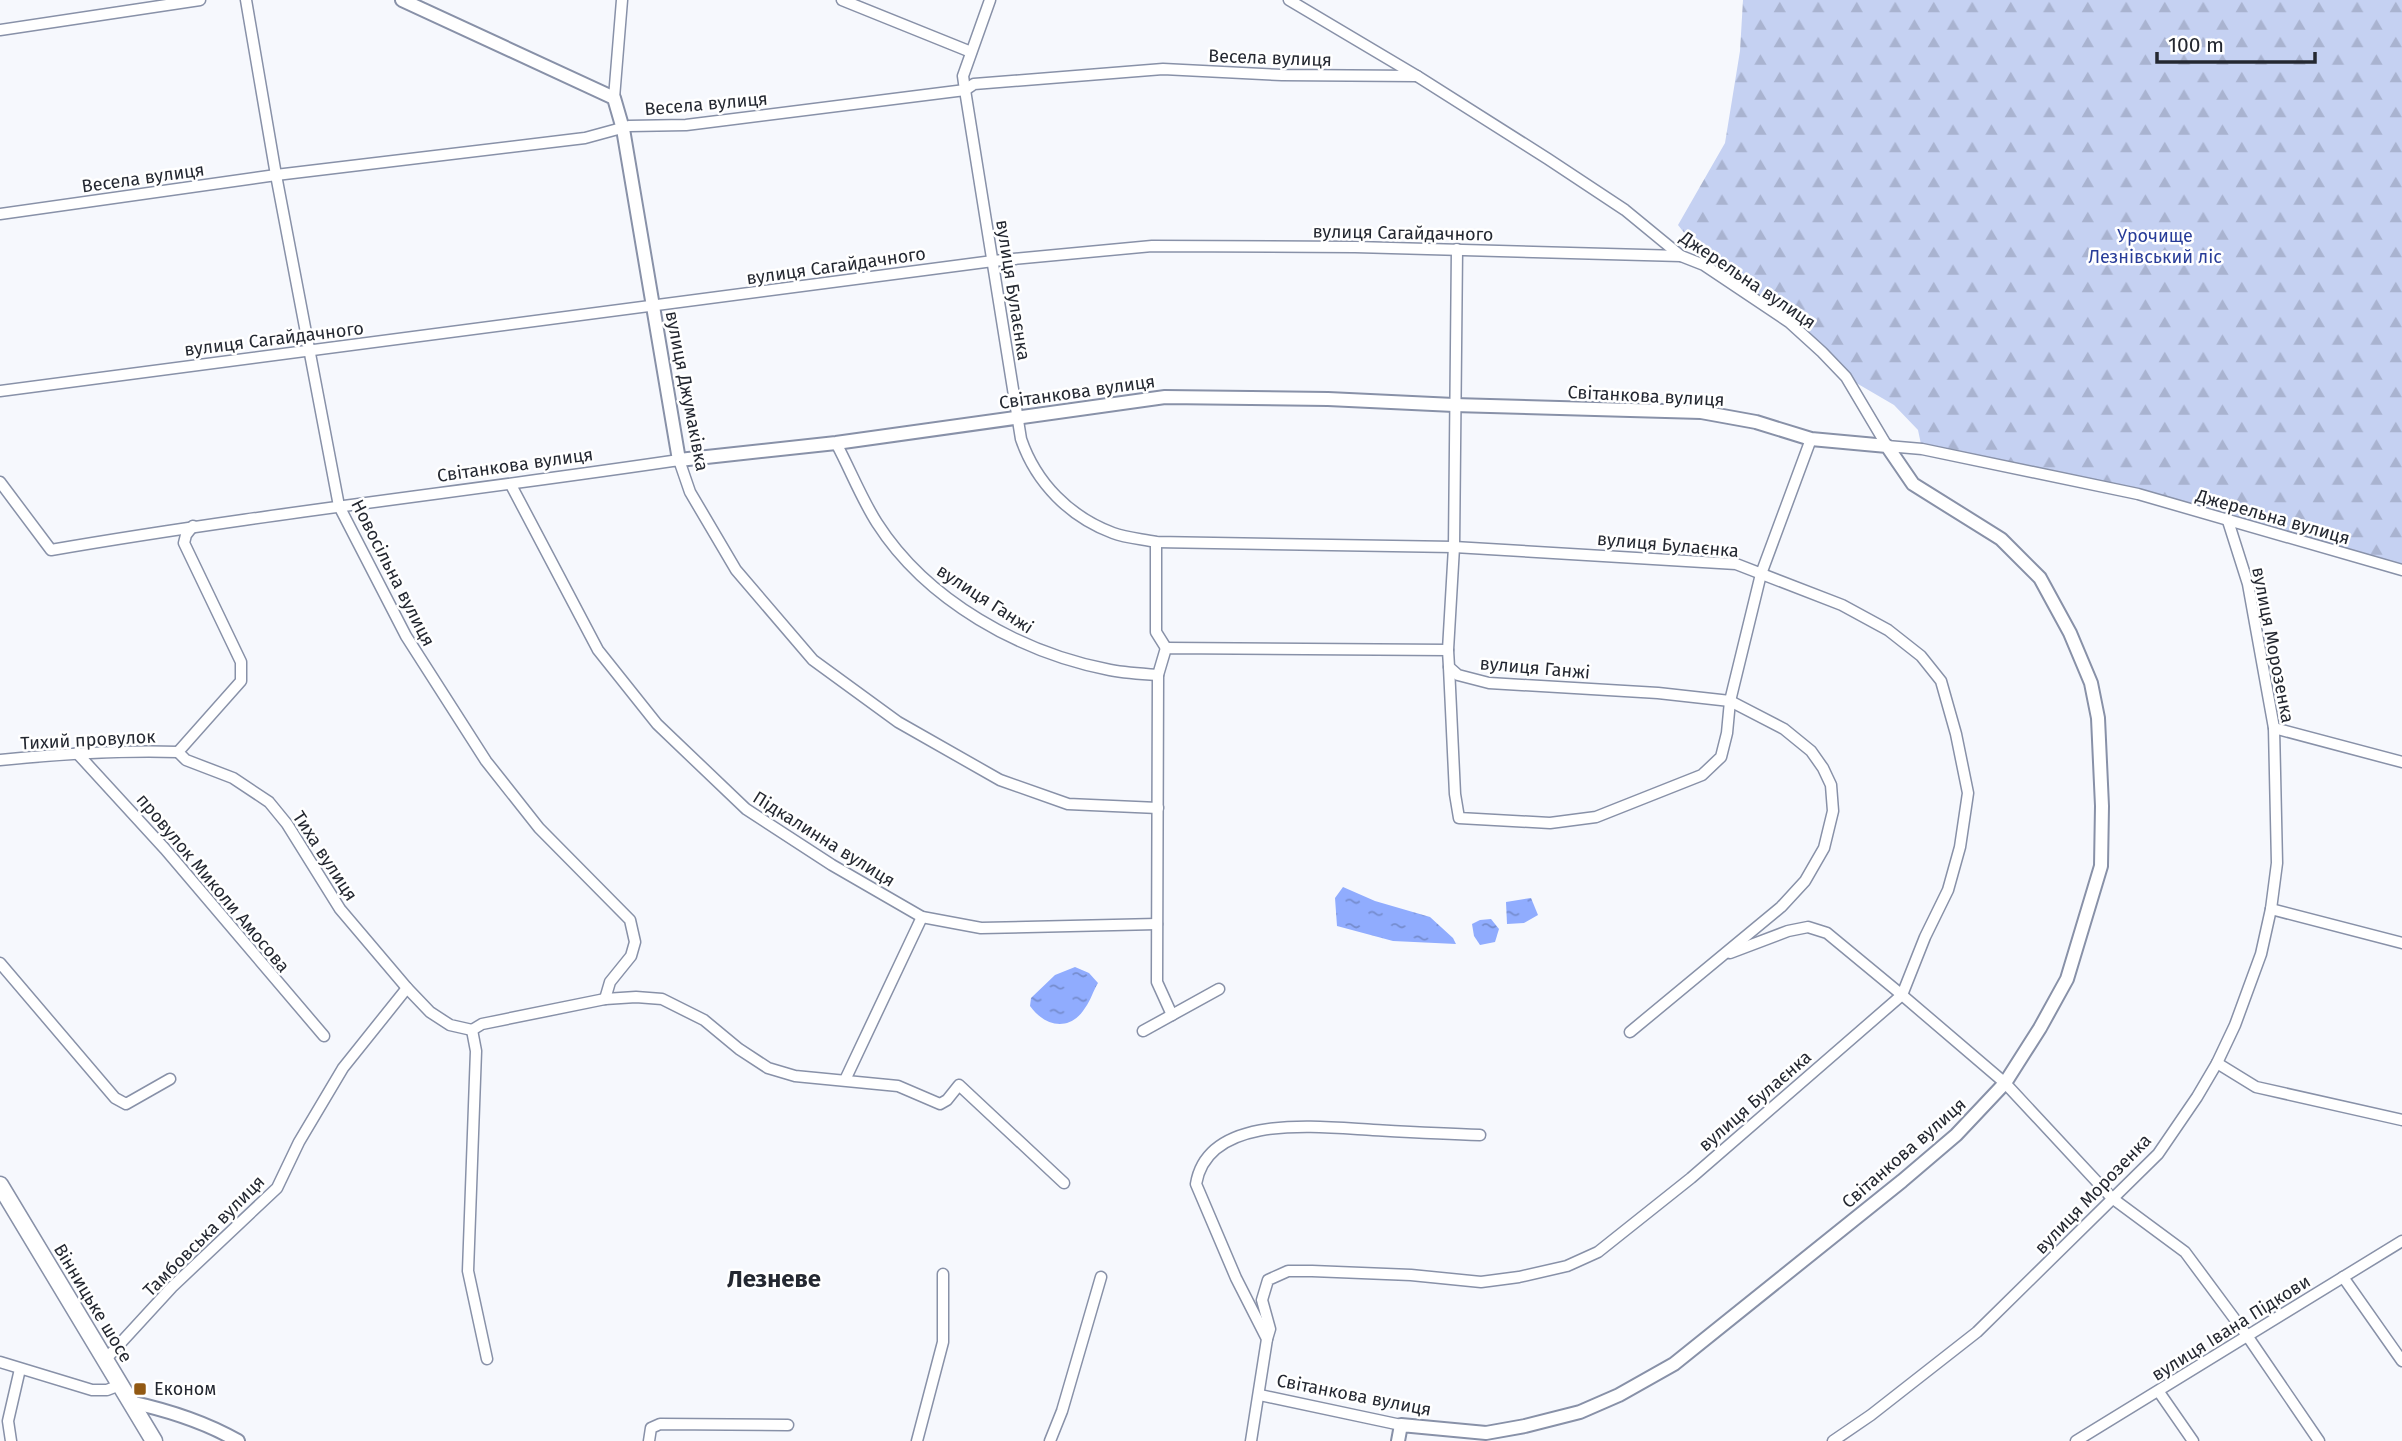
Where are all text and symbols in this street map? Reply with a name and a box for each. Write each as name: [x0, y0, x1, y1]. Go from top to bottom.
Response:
scale bar: [2157, 21, 2314, 65]
text: 100 m: [2168, 32, 2224, 58]
street label: Весела вулиця: [1208, 45, 1332, 71]
street label: Весела вулиця: [643, 88, 769, 120]
street label: Весела вулиця: [80, 158, 206, 198]
street label: вулиця Булаєнка: [991, 218, 1035, 362]
street label: вулиця Сагайдачного: [1312, 220, 1494, 246]
park label: Урочище Лезнівський ліс: [2088, 225, 2222, 268]
street label: Джерельна вулиця: [1675, 226, 1820, 334]
street label: вулиця Сагайдачного: [745, 243, 927, 289]
street label: вулиця Джумаківка: [661, 309, 713, 473]
street label: вулиця Сагайдачного: [183, 317, 365, 361]
street label: Світанкова вулиця: [998, 370, 1156, 414]
street label: Світанкова вулиця: [1567, 381, 1725, 411]
street label: Світанкова вулиця: [436, 443, 594, 487]
street label: Джерельна вулиця: [2193, 484, 2352, 549]
street label: Новосільна вулиця: [346, 496, 440, 650]
street label: вулиця Булаєнка: [1596, 528, 1740, 562]
street label: вулиця Ганжі: [933, 560, 1037, 638]
street label: вулиця Морозенка: [2247, 565, 2299, 725]
street label: вулиця Ганжі: [1479, 652, 1591, 684]
street label: Тихий провулок: [20, 725, 157, 755]
street label: Підкалинна вулиця: [749, 786, 899, 892]
street label: провулок Миколи Амосова: [132, 789, 294, 977]
street label: Тиха вулиця: [288, 807, 362, 905]
street label: вулиця Булаєнка: [1694, 1046, 1816, 1156]
street label: Світанкова вулиця: [1837, 1093, 1971, 1213]
street label: вулиця Морозенка: [2030, 1129, 2156, 1259]
street label: Тамбовська вулиця: [139, 1171, 269, 1301]
street label: Вінницьке шосе: [49, 1240, 137, 1366]
district label: Лезневе: [727, 1265, 821, 1293]
street label: вулиця Івана Підкови: [2148, 1270, 2314, 1386]
street label: Світанкова вулиця: [1275, 1369, 1433, 1421]
place label: Економ: [154, 1378, 216, 1400]
marker: Економ: [132, 1381, 148, 1397]

